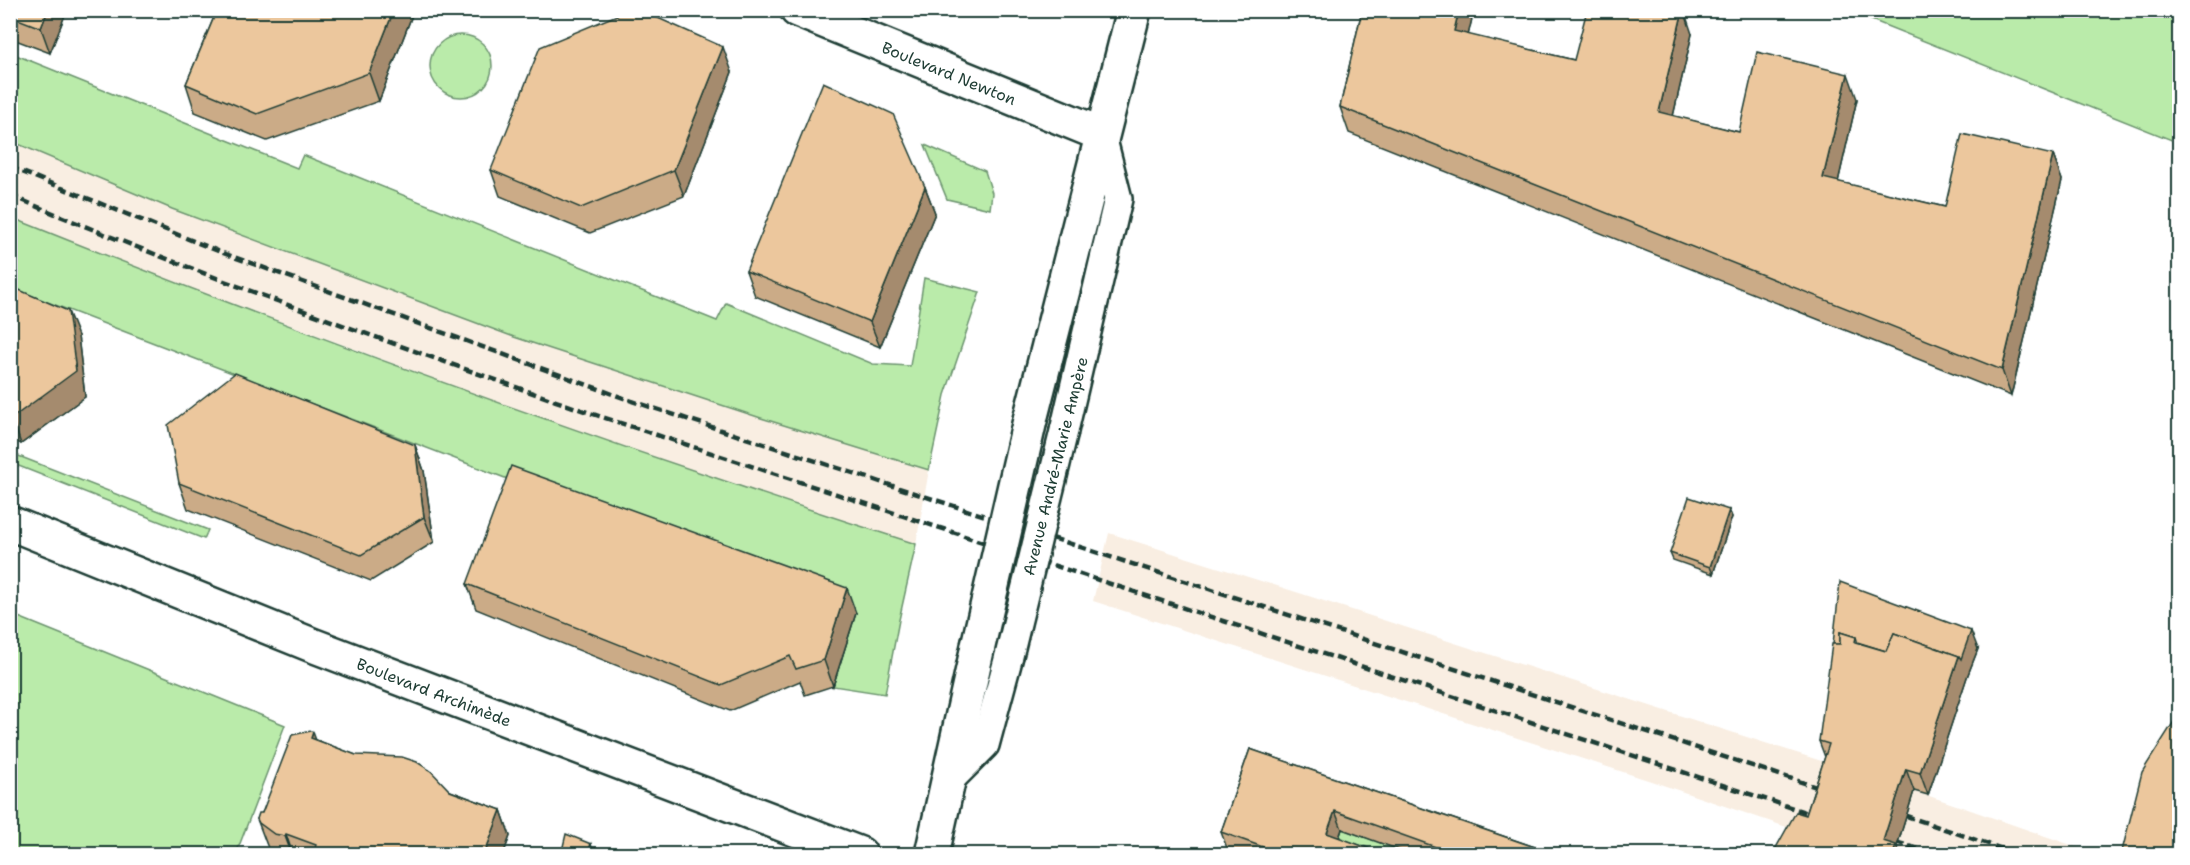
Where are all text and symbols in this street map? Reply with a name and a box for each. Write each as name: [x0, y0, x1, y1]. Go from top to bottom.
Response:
street label: Boulevard Newton: [879, 37, 1019, 110]
street label: Avenue André-Marie Ampère: [1018, 355, 1093, 578]
street label: Boulevard Archimède: [354, 653, 514, 732]

